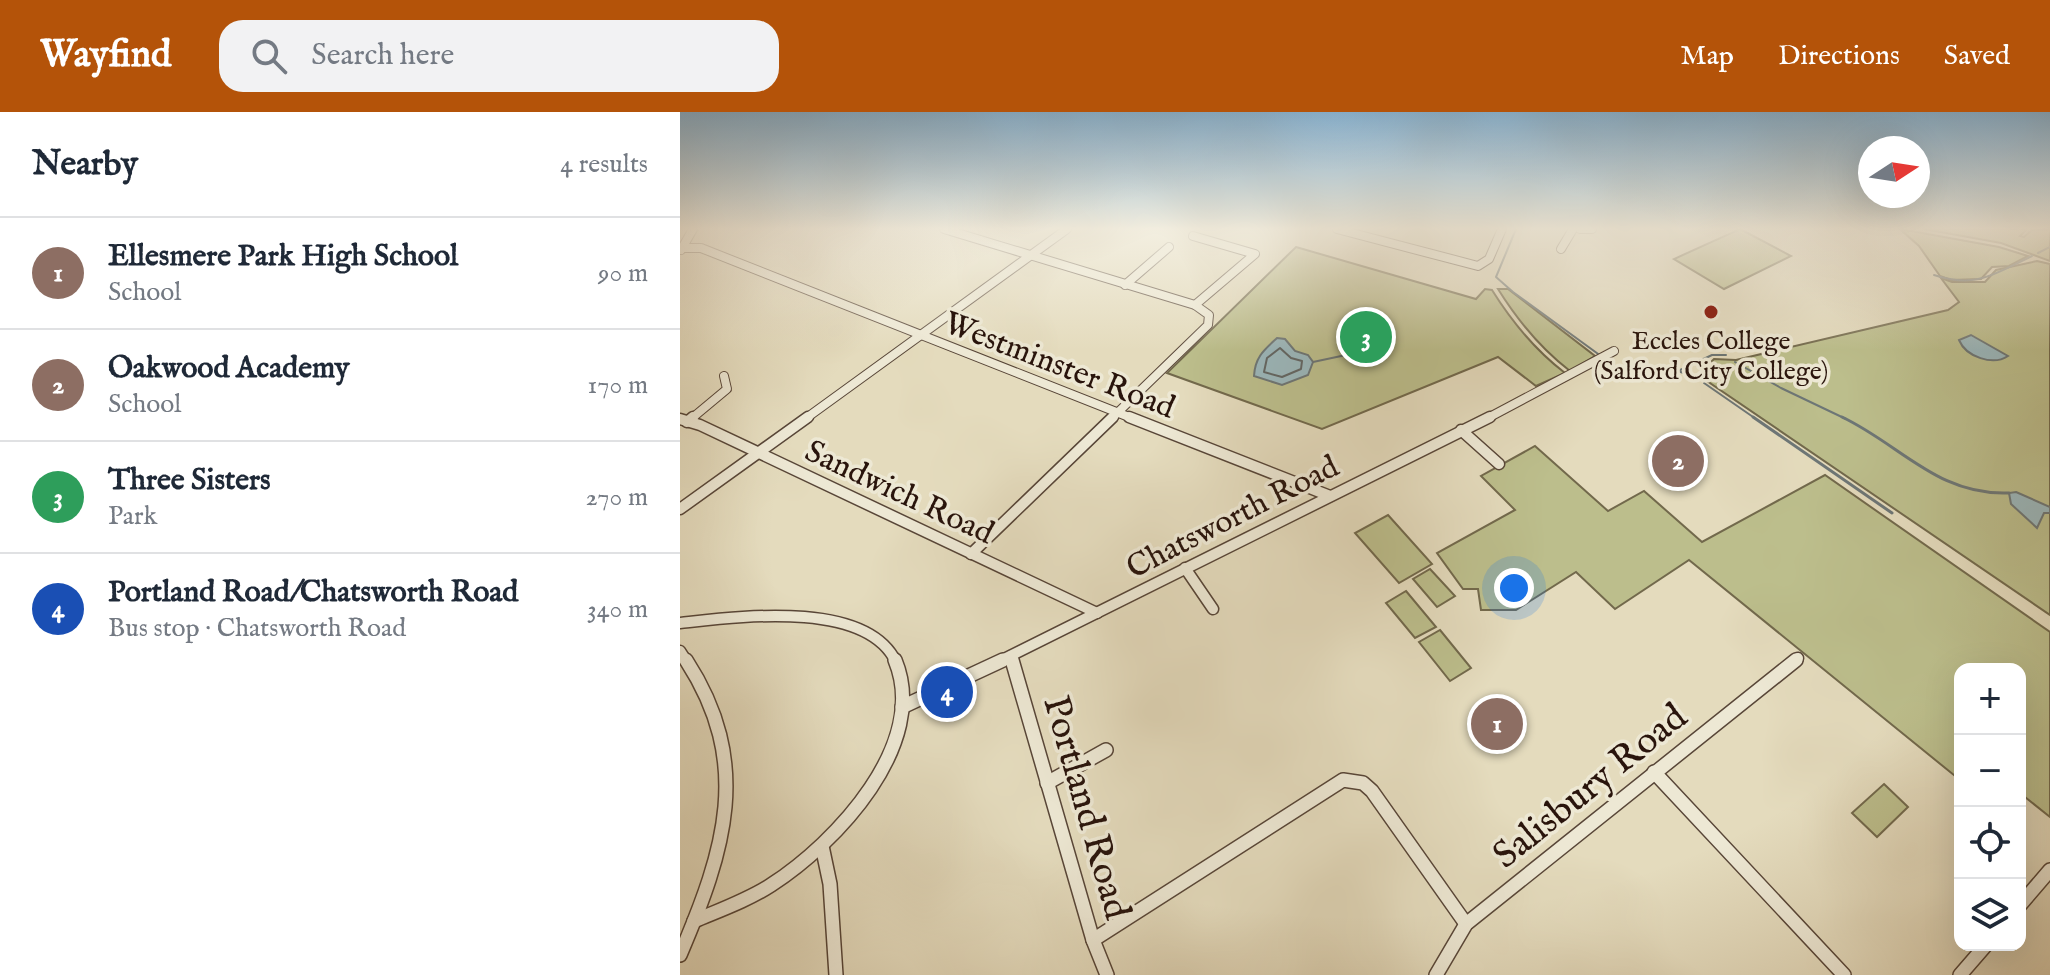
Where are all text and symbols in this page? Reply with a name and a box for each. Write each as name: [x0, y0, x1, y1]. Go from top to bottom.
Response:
search box: [219, 20, 779, 92]
text: Wayfind: [40, 32, 171, 80]
icon: search: [247, 34, 291, 78]
text: Search here: [311, 37, 454, 75]
text: Map: [1680, 39, 1734, 74]
text: Directions: [1778, 39, 1900, 74]
text: Saved: [1944, 39, 2010, 74]
north arrow: [1858, 136, 1930, 208]
text: Nearby: [32, 143, 138, 186]
text: 4 results: [560, 148, 648, 181]
text: Ellesmere Park High School: [108, 238, 458, 276]
text: 1: [53, 257, 63, 290]
text: 90 m: [598, 257, 648, 290]
text: School: [108, 276, 181, 309]
street label: Westminster Road: [938, 303, 1181, 430]
marker: Eccles College (Salford City College): [1702, 303, 1720, 321]
pin: 3: [1340, 307, 1392, 367]
place label: Eccles College (Salford City College): [1594, 325, 1828, 388]
text: Oakwood Academy: [108, 350, 350, 388]
text: 2: [52, 369, 64, 402]
text: 170 m: [588, 369, 648, 402]
text: School: [108, 388, 181, 421]
pin: 2: [1652, 431, 1704, 491]
street label: Sandwich Road: [798, 432, 1001, 555]
street label: Chatsworth Road: [1120, 447, 1347, 589]
text: Three Sisters: [108, 462, 271, 500]
text: 3: [53, 481, 63, 514]
text: 270 m: [585, 481, 648, 514]
text: Park: [108, 500, 157, 533]
your location: [1494, 568, 1534, 608]
text: Portland Road/Chatsworth Road: [108, 574, 518, 612]
text: 4: [52, 593, 64, 626]
text: 340 m: [587, 593, 648, 626]
text: Bus stop · Chatsworth Road: [108, 612, 406, 645]
pin: 4: [921, 662, 973, 722]
map controls: [1954, 663, 2026, 951]
button: +: [1954, 663, 2026, 735]
street label: Portland Road: [1030, 691, 1140, 926]
pin: 1: [1471, 694, 1523, 754]
street label: Salisbury Road: [1484, 694, 1698, 880]
button: −: [1954, 735, 2026, 807]
button: locate: [1954, 807, 2026, 879]
button: layers: [1954, 879, 2026, 951]

